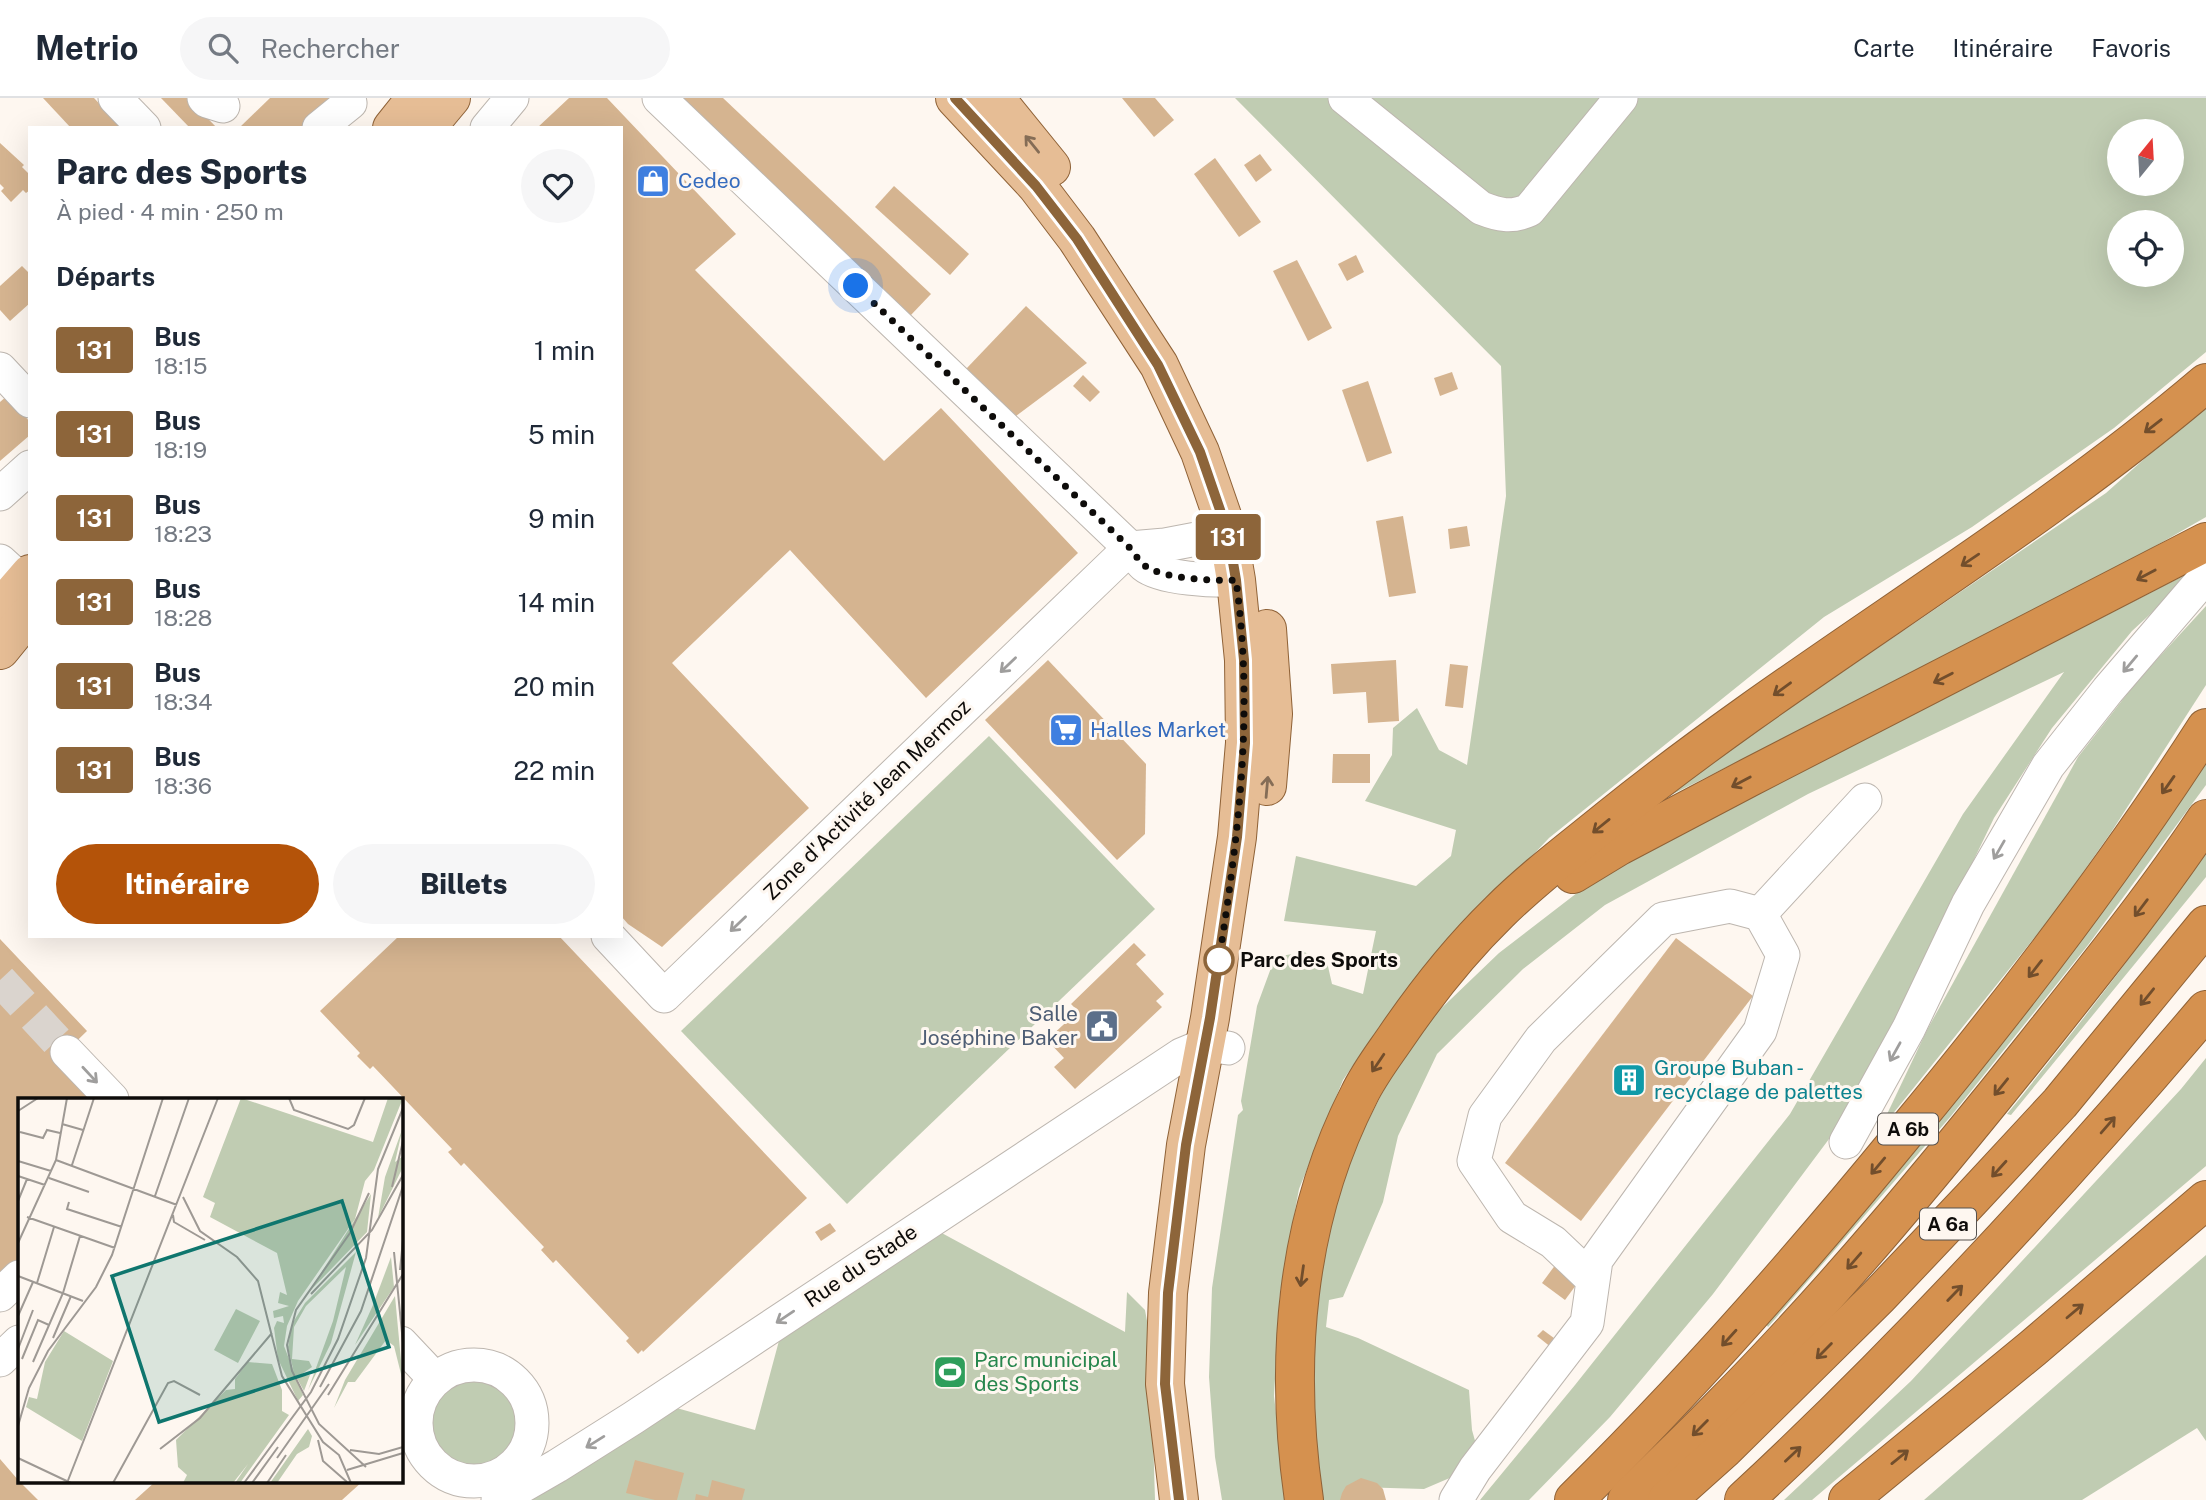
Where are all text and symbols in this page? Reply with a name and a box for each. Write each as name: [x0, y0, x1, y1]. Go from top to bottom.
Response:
search box: [180, 17, 670, 80]
text: Metrio: [35, 29, 138, 67]
icon: search: [204, 29, 242, 67]
text: Rechercher: [260, 33, 400, 64]
text: Carte: [1853, 34, 1915, 62]
text: Itinéraire: [1953, 34, 2053, 62]
text: Favoris: [2091, 34, 2171, 62]
north arrow: [2107, 119, 2184, 196]
map controls: [2107, 119, 2184, 287]
one-way arrow: [1025, 135, 1040, 154]
button: heart: [521, 149, 595, 223]
text: Parc des Sports: [56, 153, 307, 191]
shop icon: Cedeo: [634, 162, 672, 200]
place label: Cedeo: [678, 168, 741, 193]
text: À pied · 4 min · 250 m: [56, 198, 284, 225]
button: locate: [2107, 210, 2184, 287]
text: Départs: [56, 261, 155, 292]
your location: [838, 268, 873, 303]
text: Bus: [154, 321, 201, 352]
text: 1 min: [534, 335, 595, 366]
text: 131: [76, 336, 113, 364]
text: 18:15: [154, 352, 208, 379]
text: Bus: [154, 405, 201, 436]
one-way arrow: [2144, 418, 2163, 433]
text: 5 min: [528, 419, 595, 450]
text: 131: [76, 420, 113, 448]
text: 18:19: [154, 436, 207, 463]
text: Bus: [154, 489, 201, 520]
text: 9 min: [528, 503, 595, 534]
text: 131: [76, 504, 113, 532]
line badge: 131: [1188, 514, 1268, 560]
text: 18:23: [154, 520, 212, 547]
text: 131: [1210, 523, 1246, 551]
one-way arrow: [1960, 553, 1980, 567]
one-way arrow: [2136, 568, 2157, 582]
text: Bus: [154, 573, 201, 604]
text: 14 min: [518, 587, 595, 618]
text: 131: [76, 588, 113, 616]
text: 18:28: [154, 604, 213, 631]
one-way arrow: [2122, 655, 2137, 673]
one-way arrow: [999, 656, 1016, 673]
text: Bus: [154, 657, 201, 688]
text: 20 min: [513, 671, 595, 702]
text: 131: [76, 672, 113, 700]
one-way arrow: [1933, 672, 1954, 685]
one-way arrow: [1773, 682, 1792, 697]
text: 18:34: [154, 688, 212, 715]
street label: Zone d'Activité Jean Mermoz: [758, 694, 975, 905]
supermarket icon: Halles Market: [1047, 711, 1085, 749]
place label: Halles Market: [1090, 717, 1226, 742]
text: Bus: [154, 741, 201, 772]
text: 22 min: [514, 755, 595, 786]
text: 131: [76, 756, 113, 784]
text: 18:36: [154, 772, 212, 799]
one-way arrow: [2161, 775, 2175, 794]
one-way arrow: [1731, 776, 1752, 790]
one-way arrow: [1261, 777, 1274, 799]
one-way arrow: [1592, 818, 1610, 834]
one-way arrow: [1992, 840, 2006, 860]
button: Itinéraire: [56, 844, 319, 924]
button: Billets: [333, 844, 595, 924]
one-way arrow: [2134, 898, 2149, 917]
one-way arrow: [730, 916, 747, 933]
marker: Parc des Sports: [1204, 945, 1234, 975]
place label: Parc des Sports: [1240, 947, 1398, 972]
one-way arrow: [2028, 959, 2043, 978]
one-way arrow: [2140, 988, 2155, 1006]
place label: Salle Joséphine Baker: [919, 1001, 1078, 1050]
public building icon: Salle Joséphine Baker: [1083, 1007, 1121, 1045]
one-way arrow: [1888, 1042, 1902, 1062]
one-way arrow: [1371, 1053, 1385, 1072]
place label: Groupe Buban - recyclage de palettes: [1654, 1055, 1863, 1104]
building icon: Groupe Buban - recyclage de palettes: [1610, 1061, 1648, 1099]
one-way arrow: [81, 1067, 98, 1084]
one-way arrow: [1994, 1078, 2009, 1096]
inset map: [18, 1098, 402, 1482]
road number: A 6b: [1878, 1113, 1938, 1144]
one-way arrow: [2100, 1116, 2116, 1134]
one-way arrow: [1870, 1157, 1886, 1175]
one-way arrow: [1991, 1160, 2007, 1178]
road number: A 6a: [1920, 1208, 1976, 1240]
street label: Rue du Stade: [800, 1219, 922, 1312]
one-way arrow: [1846, 1252, 1863, 1269]
one-way arrow: [1295, 1264, 1308, 1286]
one-way arrow: [1946, 1285, 1963, 1302]
one-way arrow: [2066, 1303, 2084, 1319]
one-way arrow: [776, 1310, 795, 1324]
one-way arrow: [1721, 1329, 1737, 1347]
one-way arrow: [1816, 1342, 1833, 1359]
place label: Parc municipal des Sports: [974, 1347, 1118, 1396]
sports icon: Parc municipal des Sports: [931, 1353, 969, 1391]
one-way arrow: [1692, 1419, 1709, 1436]
one-way arrow: [586, 1435, 605, 1450]
one-way arrow: [1785, 1445, 1802, 1462]
one-way arrow: [1891, 1449, 1909, 1464]

